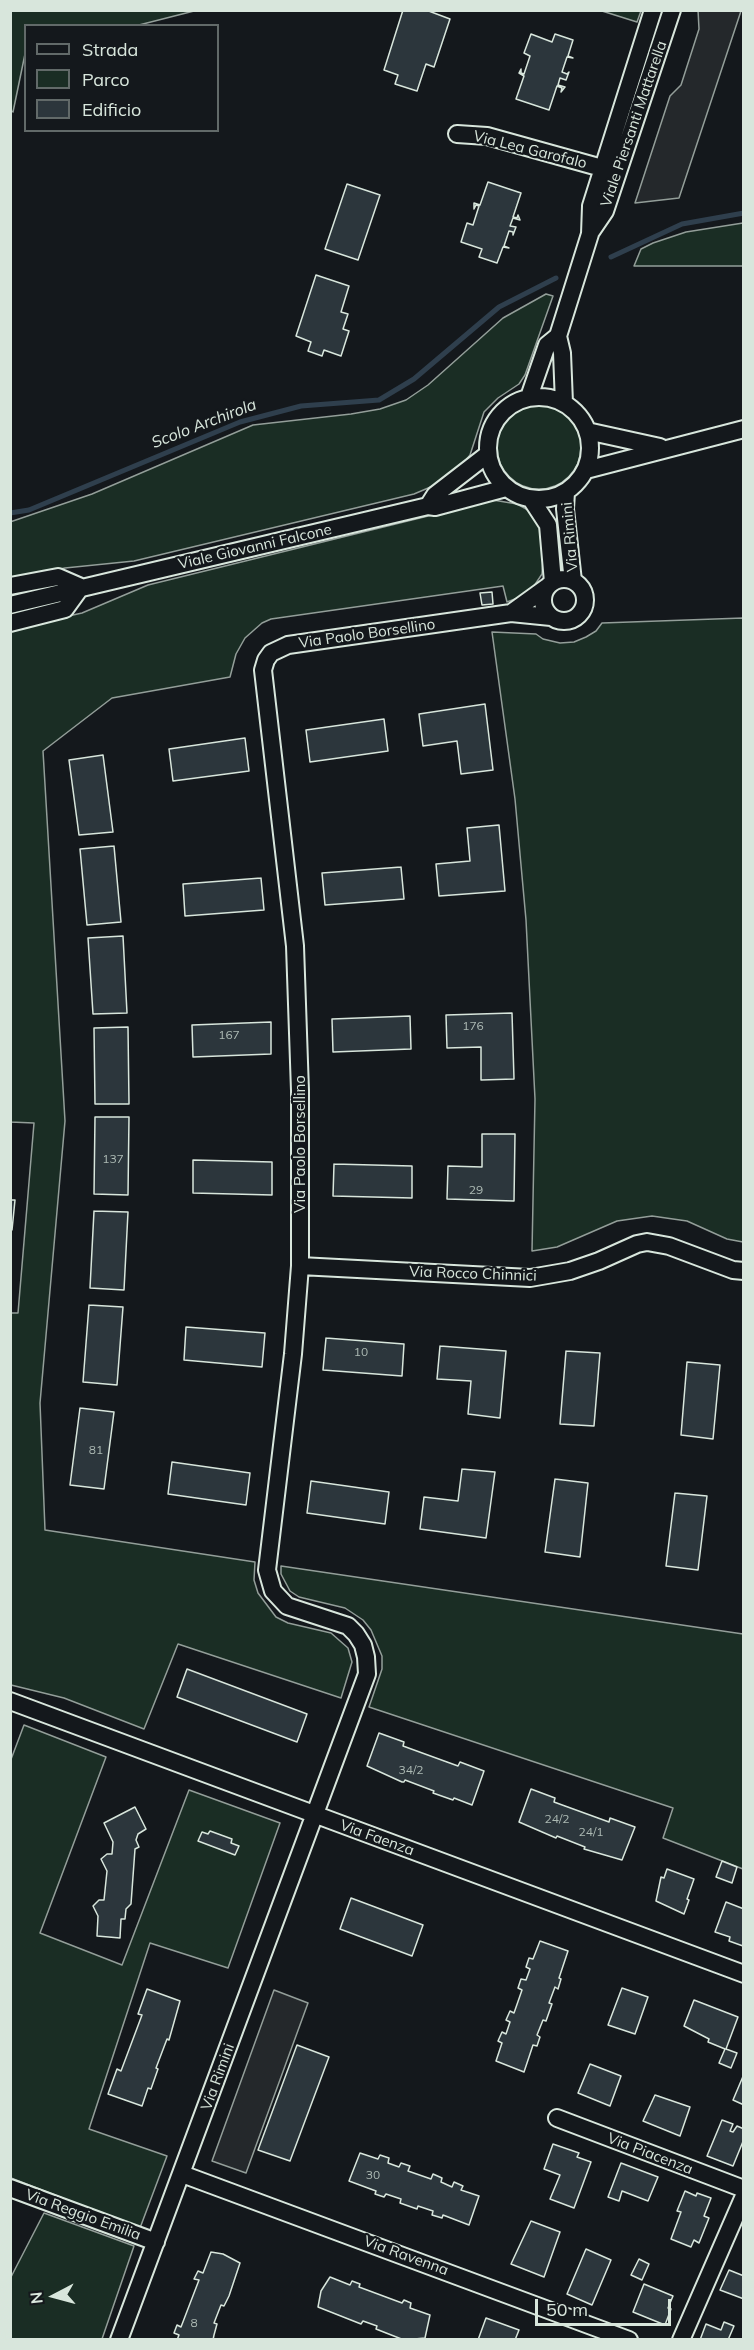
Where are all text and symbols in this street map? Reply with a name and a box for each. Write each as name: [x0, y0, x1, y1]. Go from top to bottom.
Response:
legend: [24, 24, 219, 132]
text: Strada: [82, 38, 138, 61]
street label: Viale Piersanti Mattarella: [597, 39, 671, 209]
text: Parco: [82, 68, 130, 91]
text: Edificio: [82, 98, 141, 121]
street label: Via Lea Garofalo: [472, 127, 588, 173]
water label: Scolo Archirola: [149, 395, 259, 453]
street label: Via Rimini: [558, 501, 582, 573]
street label: Viale Giovanni Falcone: [176, 521, 334, 573]
street label: Via Paolo Borsellino: [298, 616, 436, 652]
house number: 176: [462, 1019, 484, 1033]
house number: 167: [218, 1028, 240, 1042]
street label: Via Paolo Borsellino: [291, 1075, 309, 1213]
house number: 137: [102, 1152, 124, 1166]
house number: 29: [469, 1183, 483, 1197]
street label: Via Rocco Chinnici: [409, 1263, 537, 1285]
house number: 10: [354, 1345, 368, 1359]
house number: 81: [89, 1443, 103, 1457]
house number: 34/2: [398, 1763, 424, 1777]
house number: 24/2: [544, 1812, 570, 1826]
street label: Via Faenza: [337, 1816, 417, 1860]
house number: 24/1: [578, 1825, 604, 1839]
street label: Via Rimini: [198, 2041, 238, 2113]
street label: Via Piacenza: [605, 2129, 695, 2179]
house number: 30: [366, 2168, 380, 2182]
street label: Via Reggio Emilia: [23, 2186, 143, 2244]
street label: Via Ravenna: [361, 2232, 451, 2280]
north arrow: [24, 2266, 84, 2326]
scale bar: [538, 2287, 674, 2325]
text: N: [26, 2291, 47, 2305]
text: 50 m: [546, 2298, 588, 2321]
house number: 8: [190, 2316, 198, 2330]

